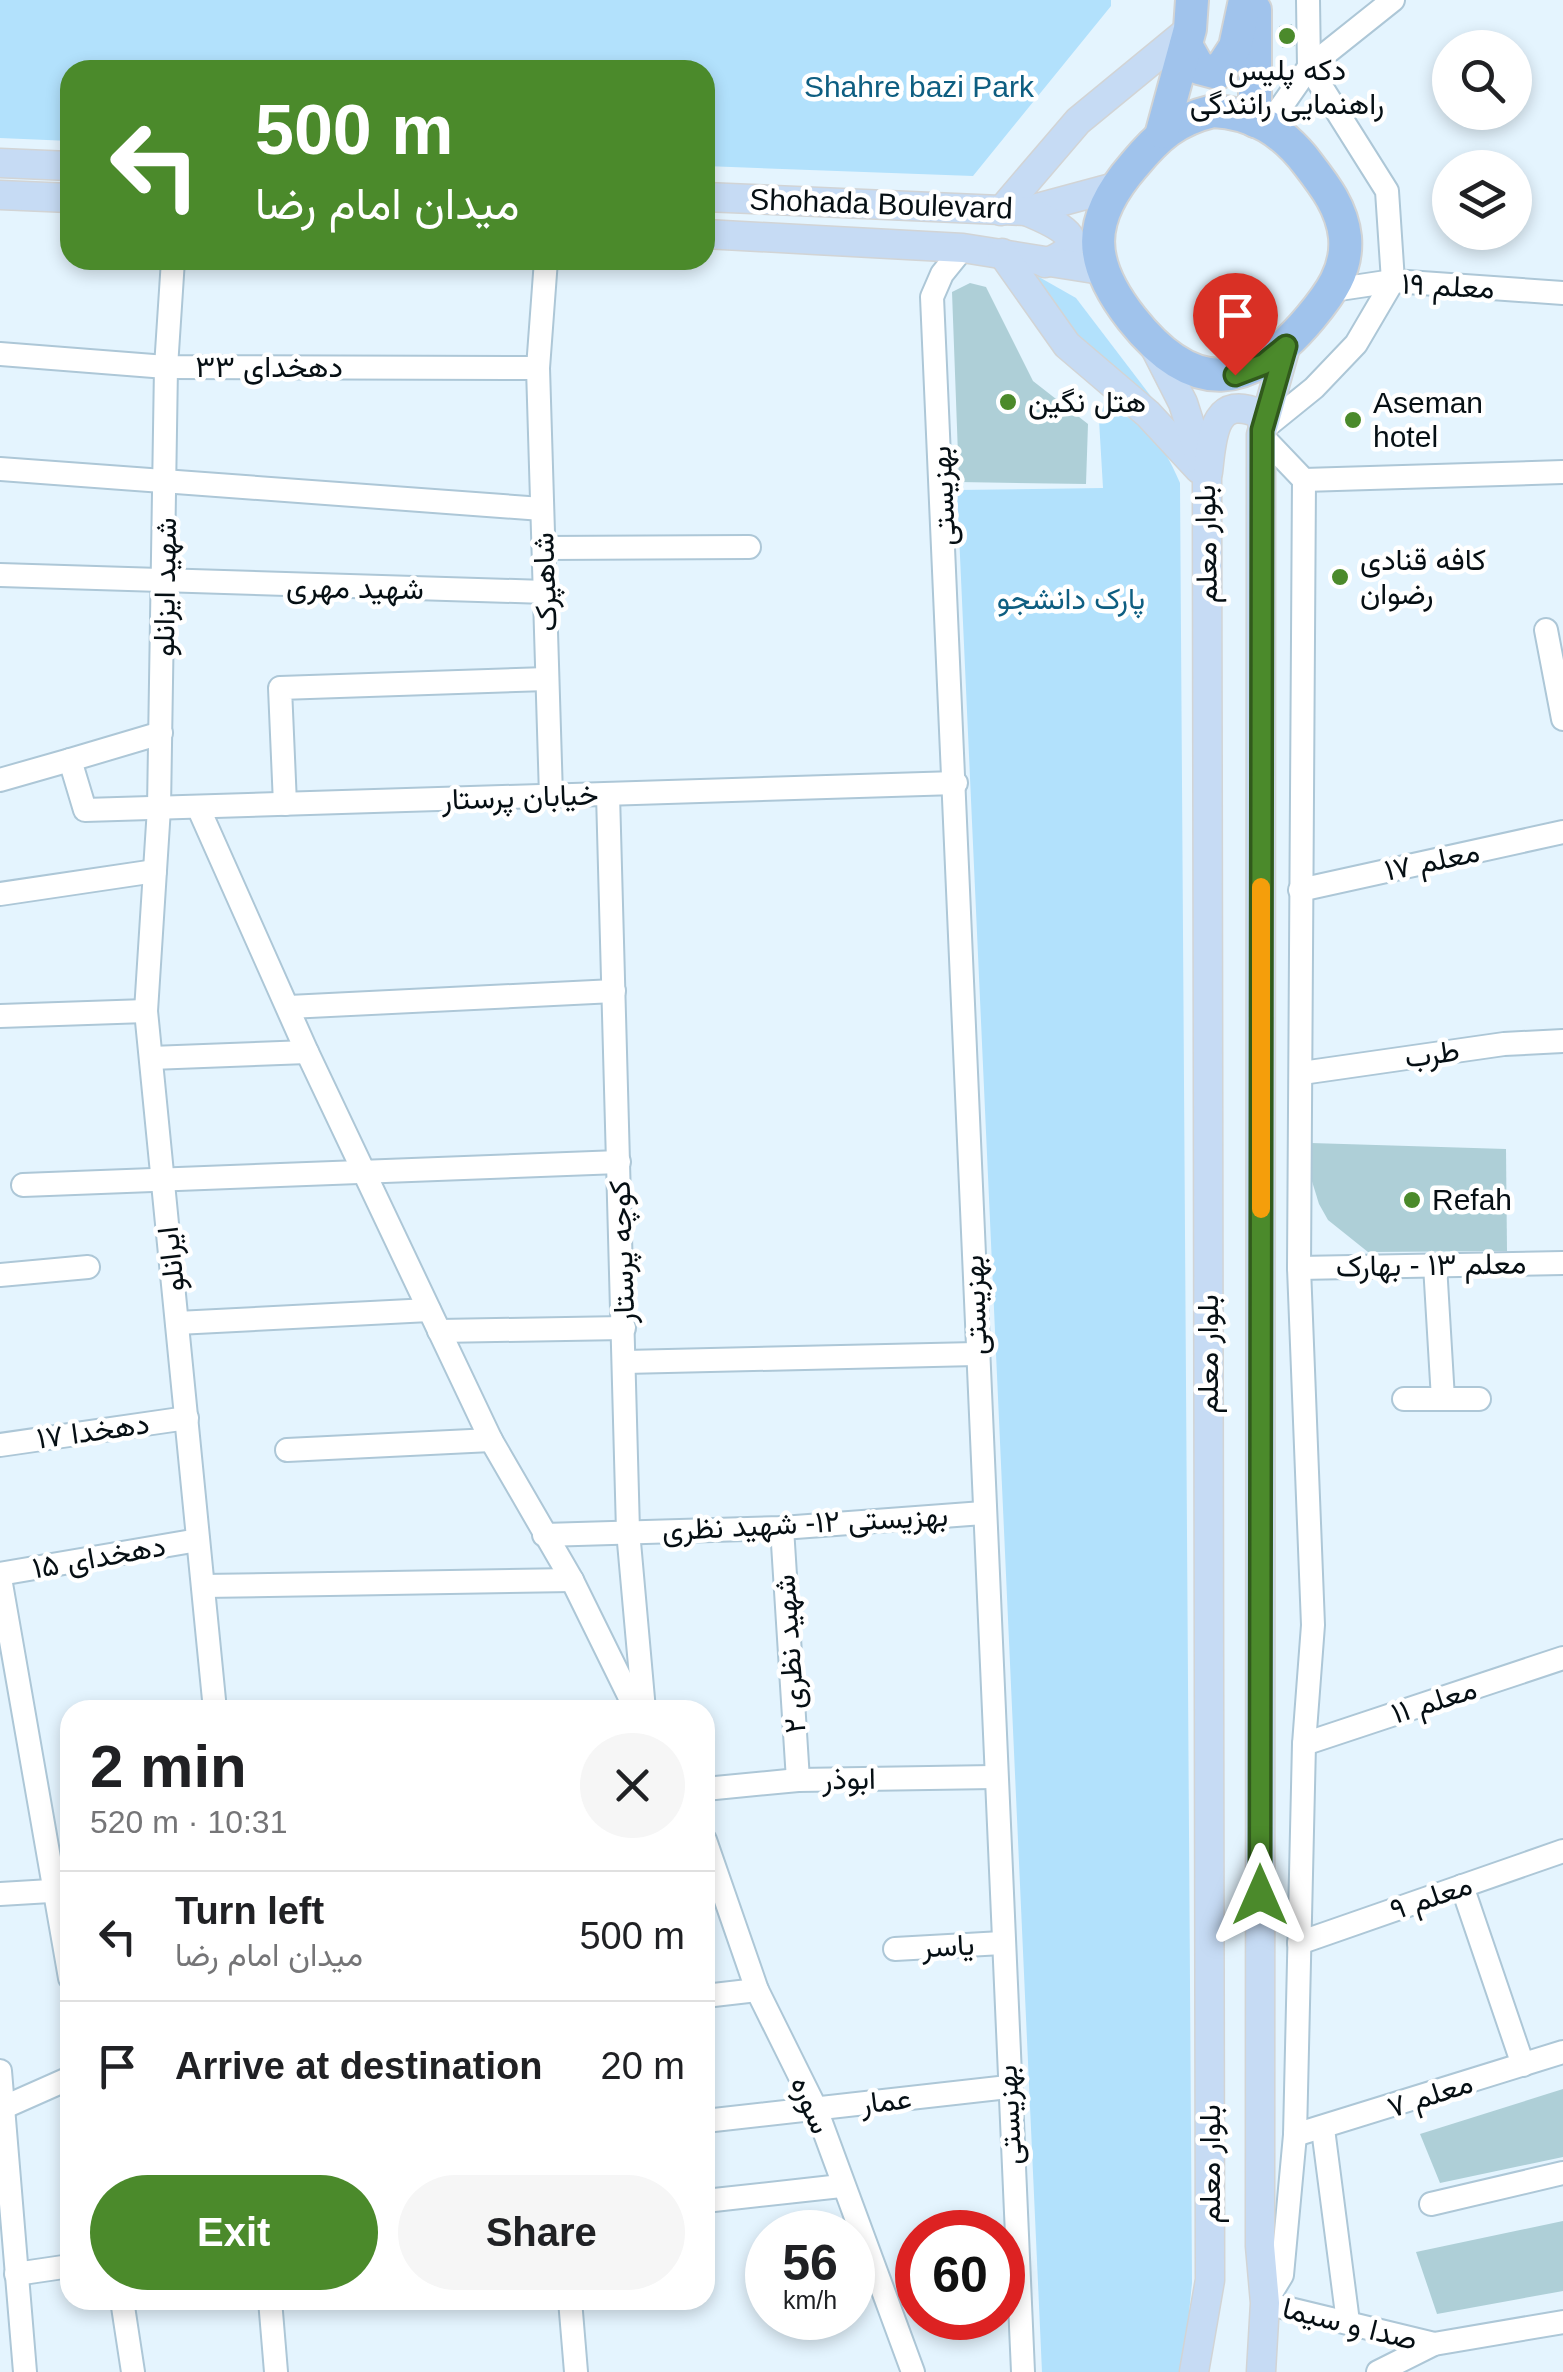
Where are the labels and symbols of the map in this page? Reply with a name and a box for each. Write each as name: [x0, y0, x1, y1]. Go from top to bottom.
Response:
marker: دکه پلیس راهنمایی رانندگی: [1276, 25, 1298, 47]
place label: دکه پلیس راهنمایی رانندگی: [1190, 53, 1384, 122]
park label: Shahre bazi Park: [804, 70, 1035, 103]
street label: Shohada Boulevard: [749, 182, 1013, 225]
street label: معلم ۱۹: [1400, 267, 1495, 307]
pin: [1193, 273, 1278, 376]
street label: دهخدای ۳۳: [195, 350, 343, 385]
place label: هتل نگین: [1028, 385, 1146, 420]
place label: Aseman hotel: [1373, 386, 1483, 453]
marker: هتل نگین: [997, 391, 1019, 413]
marker: Aseman hotel: [1342, 409, 1364, 431]
street label: بهزیستی: [923, 445, 964, 547]
street label: بلوار معلم: [1188, 484, 1226, 604]
street label: شهید ایزانلو: [147, 517, 184, 657]
street label: شاهپرک: [526, 532, 567, 632]
place label: کافه قنادی رضوان: [1360, 543, 1486, 612]
marker: کافه قنادی رضوان: [1329, 566, 1351, 588]
street label: شهید مهری: [286, 570, 424, 607]
park label: پارک دانشجو: [997, 582, 1145, 619]
street label: خیابان پرستار: [440, 777, 599, 820]
street label: معلم ۱۷: [1381, 834, 1483, 890]
street label: طرب: [1402, 1033, 1462, 1076]
street label: کوچه پرستار: [603, 1180, 645, 1325]
place label: Refah: [1432, 1183, 1512, 1216]
marker: Refah: [1401, 1189, 1423, 1211]
street label: ایرانلو: [151, 1225, 192, 1293]
street label: معلم ۱۳ - بهارک: [1335, 1246, 1527, 1286]
street label: بهزیستی: [956, 1254, 995, 1356]
street label: بلوار معلم: [1191, 1294, 1227, 1414]
street label: دهخدا ۱۷: [35, 1406, 151, 1455]
street label: بهزیستی ۱۲- شهید نظری: [661, 1499, 949, 1548]
street label: دهخدای ۱۵: [30, 1529, 168, 1586]
street label: شهید نظری ۲: [767, 1573, 814, 1735]
street label: معلم ۱۱: [1387, 1671, 1481, 1733]
street label: ابوذر: [821, 1762, 876, 1797]
position arrow: [1208, 1843, 1312, 1947]
street label: معلم ۹: [1386, 1867, 1477, 1929]
street label: یاسر: [920, 1928, 975, 1965]
street label: بهزیستی: [989, 2064, 1030, 2166]
street label: معلم ۷: [1383, 2065, 1478, 2127]
street label: سوره: [783, 2071, 838, 2139]
street label: عمار: [858, 2081, 913, 2122]
street label: بلوار معلم: [1193, 2104, 1229, 2224]
speed limit sign: 60: [895, 2210, 1025, 2340]
street label: صدا و سیما: [1279, 2291, 1421, 2358]

